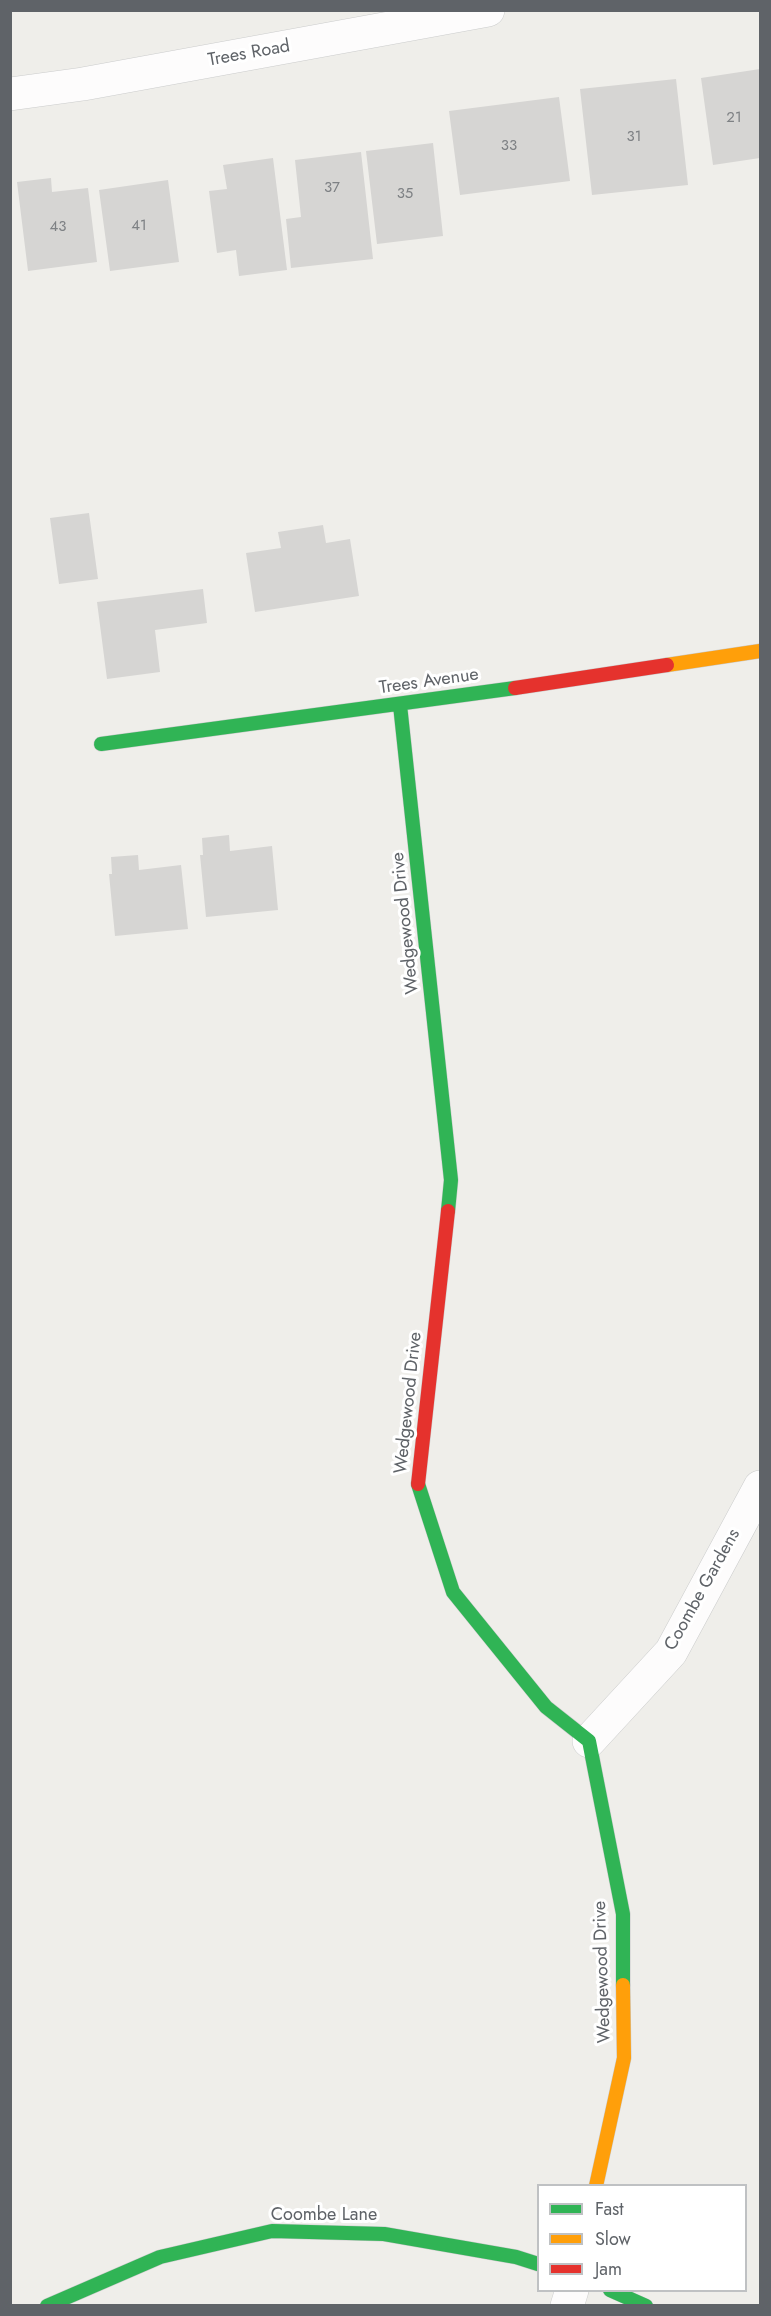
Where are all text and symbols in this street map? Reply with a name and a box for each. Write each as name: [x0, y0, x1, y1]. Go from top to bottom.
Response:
street label: Trees Road: [206, 36, 292, 72]
house number: 21: [726, 109, 742, 127]
house number: 31: [627, 128, 641, 146]
house number: 33: [501, 137, 517, 155]
house number: 37: [324, 179, 340, 197]
house number: 35: [397, 185, 413, 203]
house number: 41: [131, 217, 147, 235]
house number: 43: [50, 218, 66, 236]
street label: Trees Avenue: [378, 664, 480, 700]
street label: Wedgewood Drive: [388, 851, 424, 995]
street label: Wedgewood Drive: [391, 1331, 427, 1475]
street label: Coombe Gardens: [661, 1525, 745, 1655]
street label: Wedgewood Drive: [590, 1900, 616, 2044]
legend: [537, 2184, 747, 2292]
text: Fast: [595, 2196, 624, 2222]
street label: Coombe Lane: [271, 2205, 377, 2227]
text: Slow: [595, 2226, 631, 2252]
text: Jam: [595, 2256, 622, 2282]

